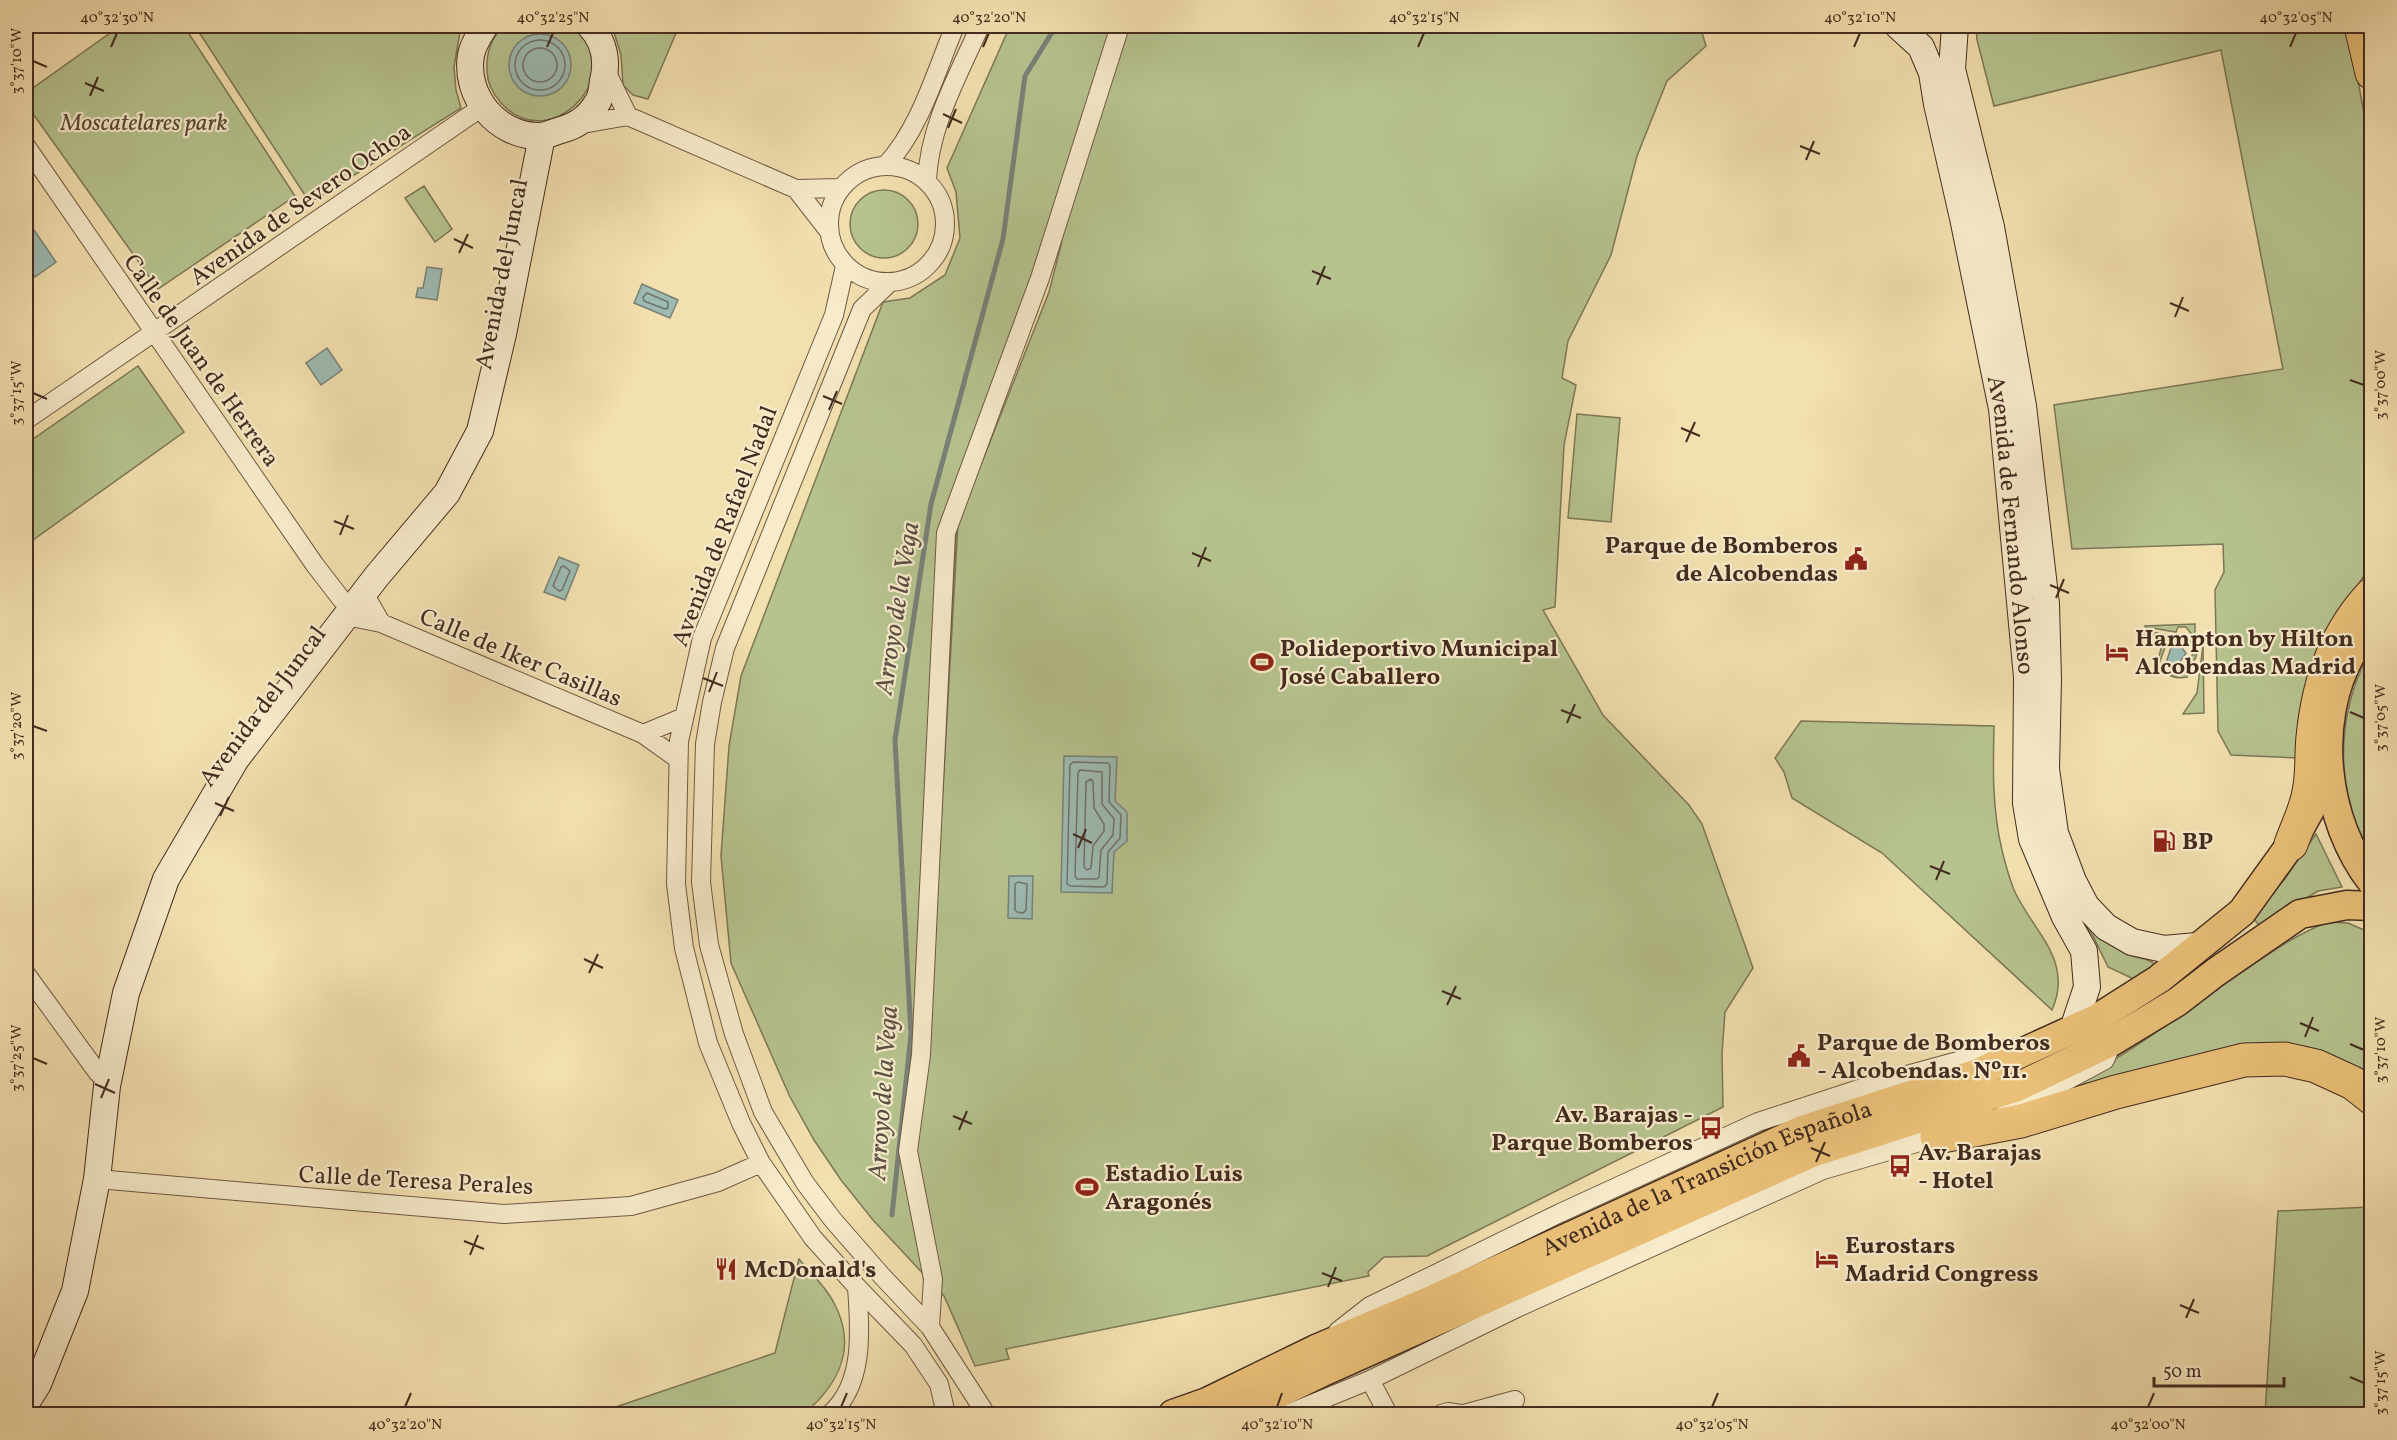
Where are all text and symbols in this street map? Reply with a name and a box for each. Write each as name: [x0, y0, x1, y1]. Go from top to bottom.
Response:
text: 40°32'30"N: [80, 8, 154, 29]
text: 40°32'25"N: [517, 8, 589, 29]
text: 40°32'20"N: [952, 8, 1026, 29]
text: 40°32'15"N: [1389, 8, 1459, 29]
text: 40°32'10"N: [1824, 8, 1896, 29]
text: 40°32'05"N: [2259, 8, 2333, 29]
text: 3°37'10"W: [7, 28, 28, 94]
park label: Moscatelares park: [59, 107, 228, 141]
street label: Avenida de Severo Ochoa: [184, 116, 419, 295]
street label: Avenida del Juncal: [468, 176, 538, 373]
street label: Calle de Juan de Herrera: [114, 248, 287, 475]
text: 3°37'00"W: [2371, 350, 2392, 420]
text: 3°37'15"W: [7, 360, 28, 426]
street label: Avenida de Fernando Alonso: [1977, 373, 2042, 676]
street label: Avenida de Rafael Nadal: [664, 402, 787, 652]
water label: Arroyo de la Vega: [866, 519, 929, 698]
place label: Parque de Bomberos de Alcobendas: [1605, 530, 1838, 592]
public building icon: Parque de Bomberos de Alcobendas: [1843, 546, 1869, 572]
street label: Calle de Iker Casillas: [414, 601, 627, 717]
street label: Avenida del Juncal: [192, 620, 335, 795]
place label: Hampton by Hilton Alcobendas Madrid: [2135, 623, 2356, 685]
place label: Polideportivo Municipal José Caballero: [1279, 633, 1558, 695]
hotel icon: Hampton by Hilton Alcobendas Madrid: [2104, 639, 2130, 665]
sports icon: Polideportivo Municipal José Caballero: [1249, 649, 1275, 675]
text: 3°37'05"W: [2371, 684, 2392, 752]
text: 3°37'20"W: [7, 692, 28, 760]
place label: BP: [2182, 826, 2213, 860]
fuel station icon: BP: [2151, 828, 2177, 854]
water label: Arroyo de la Vega: [860, 1005, 908, 1183]
text: 3°37'10"W: [2371, 1017, 2392, 1083]
text: 3°37'25"W: [7, 1024, 28, 1092]
place label: Parque de Bomberos - Alcobendas. Nº11.: [1817, 1027, 2050, 1089]
public building icon: Parque de Bomberos - Alcobendas. Nº11.: [1786, 1043, 1812, 1069]
street label: Avenida de la Transición Española: [1537, 1093, 1877, 1266]
place label: Av. Barajas - Parque Bomberos: [1491, 1099, 1693, 1161]
bus stop icon: Av. Barajas - Parque Bomberos: [1698, 1115, 1724, 1141]
place label: Av. Barajas - Hotel: [1918, 1137, 2042, 1199]
bus stop icon: Av. Barajas - Hotel: [1887, 1153, 1913, 1179]
place label: Estadio Luis Aragonés: [1105, 1158, 1243, 1220]
street label: Calle de Teresa Perales: [298, 1159, 534, 1205]
sports icon: Estadio Luis Aragonés: [1074, 1174, 1100, 1200]
place label: Eurostars Madrid Congress: [1845, 1230, 2039, 1292]
hotel icon: Eurostars Madrid Congress: [1814, 1246, 1840, 1272]
place label: McDonald's: [744, 1254, 876, 1288]
restaurant icon: McDonald's: [713, 1256, 739, 1282]
scale bar: [2154, 1350, 2284, 1388]
text: 3°37'15"W: [2371, 1350, 2392, 1416]
text: 50 m: [2163, 1360, 2202, 1385]
text: 40°32'20"N: [368, 1415, 442, 1436]
text: 40°32'15"N: [806, 1415, 876, 1436]
text: 40°32'10"N: [1241, 1415, 1313, 1436]
text: 40°32'05"N: [1675, 1415, 1749, 1436]
text: 40°32'00"N: [2110, 1415, 2186, 1436]

